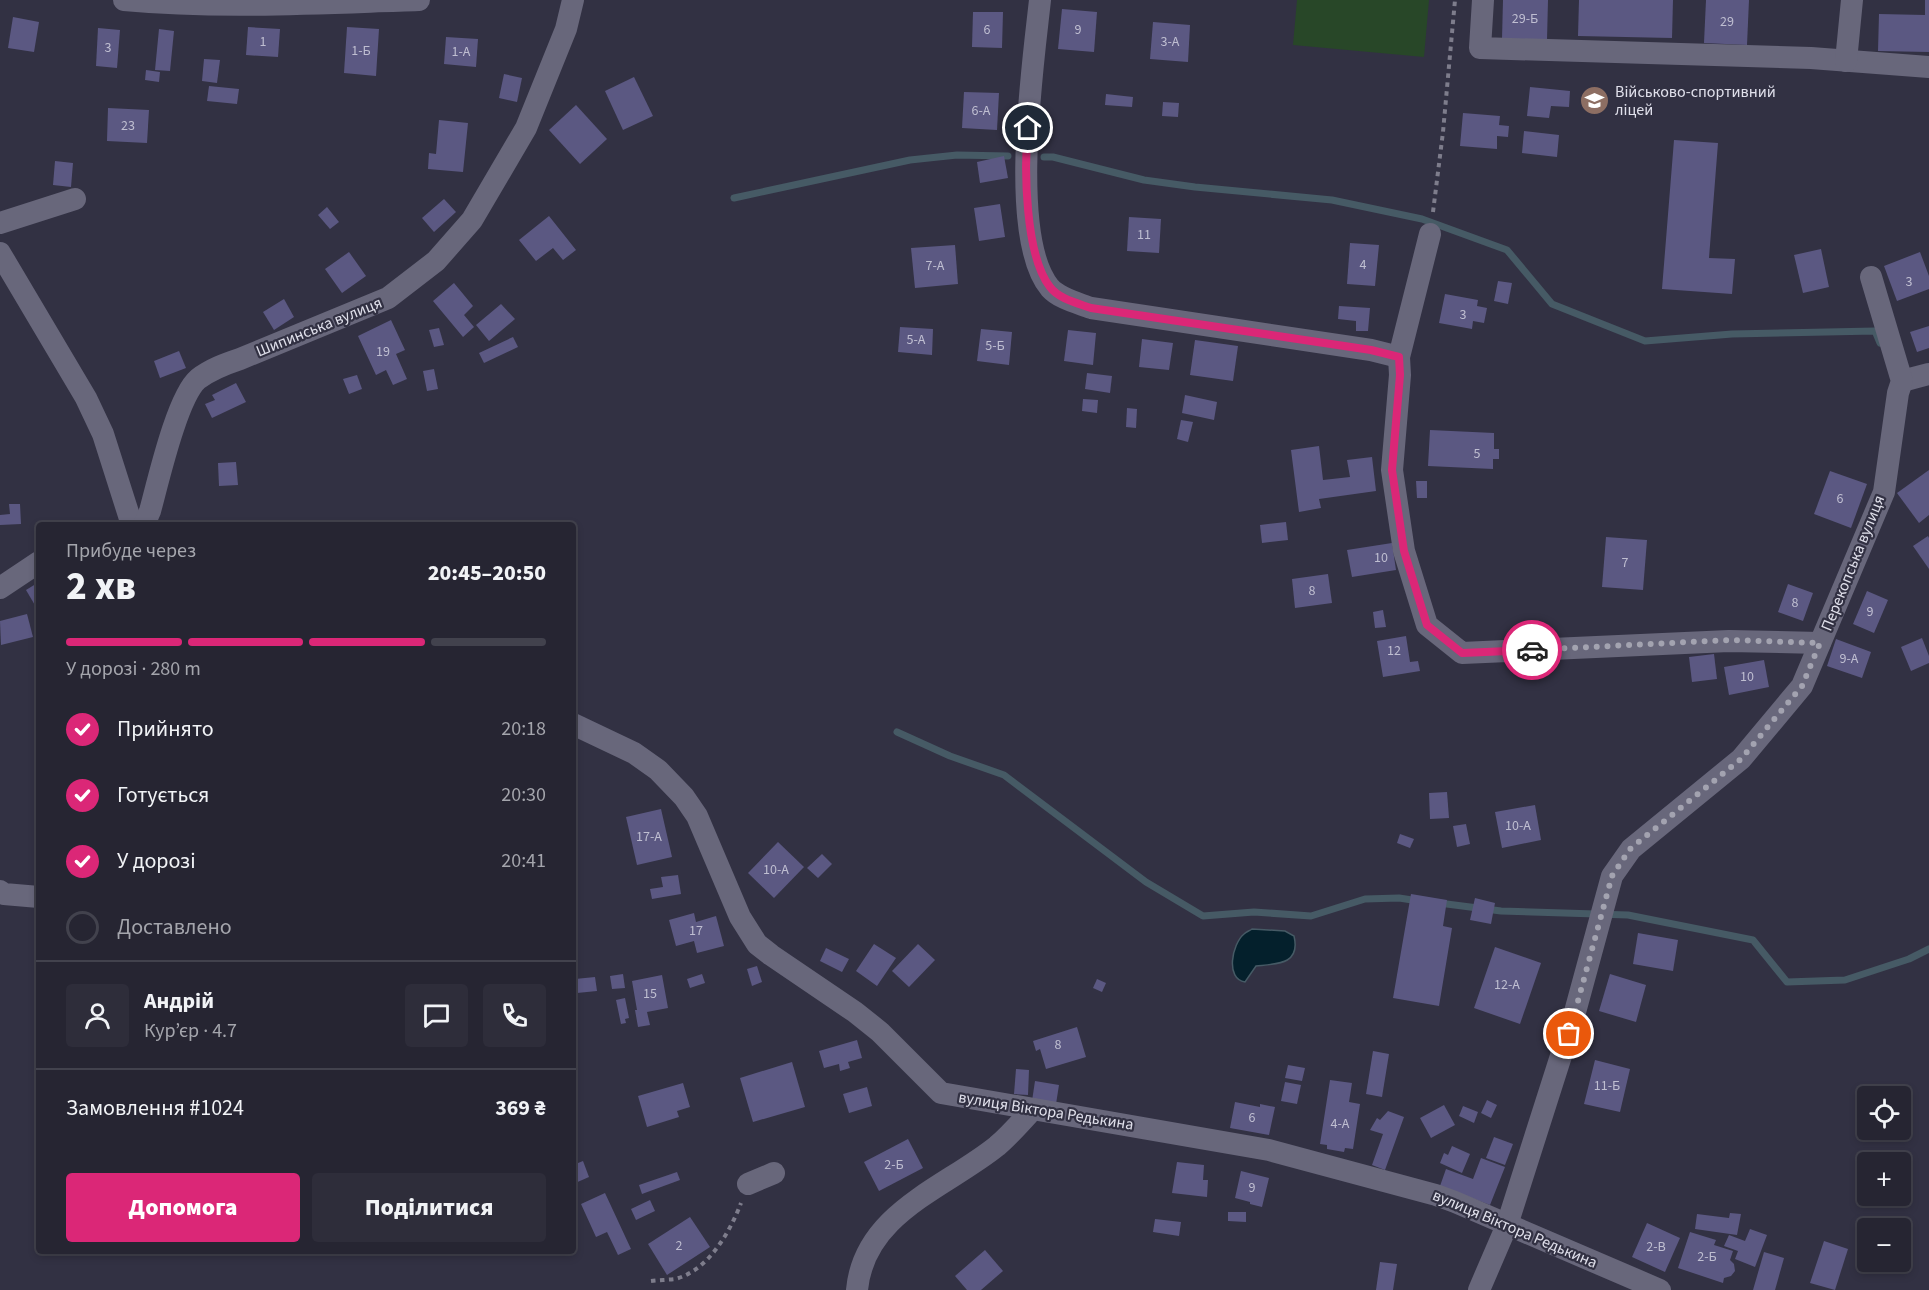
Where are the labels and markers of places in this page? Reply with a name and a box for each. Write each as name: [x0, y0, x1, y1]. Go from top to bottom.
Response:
place label: Військово-спортивний ліцей: [1615, 81, 1776, 121]
school or university icon: Військово-спортивний ліцей: [1578, 85, 1610, 117]
pin: [1002, 102, 1053, 153]
pin: [1543, 1008, 1594, 1059]

